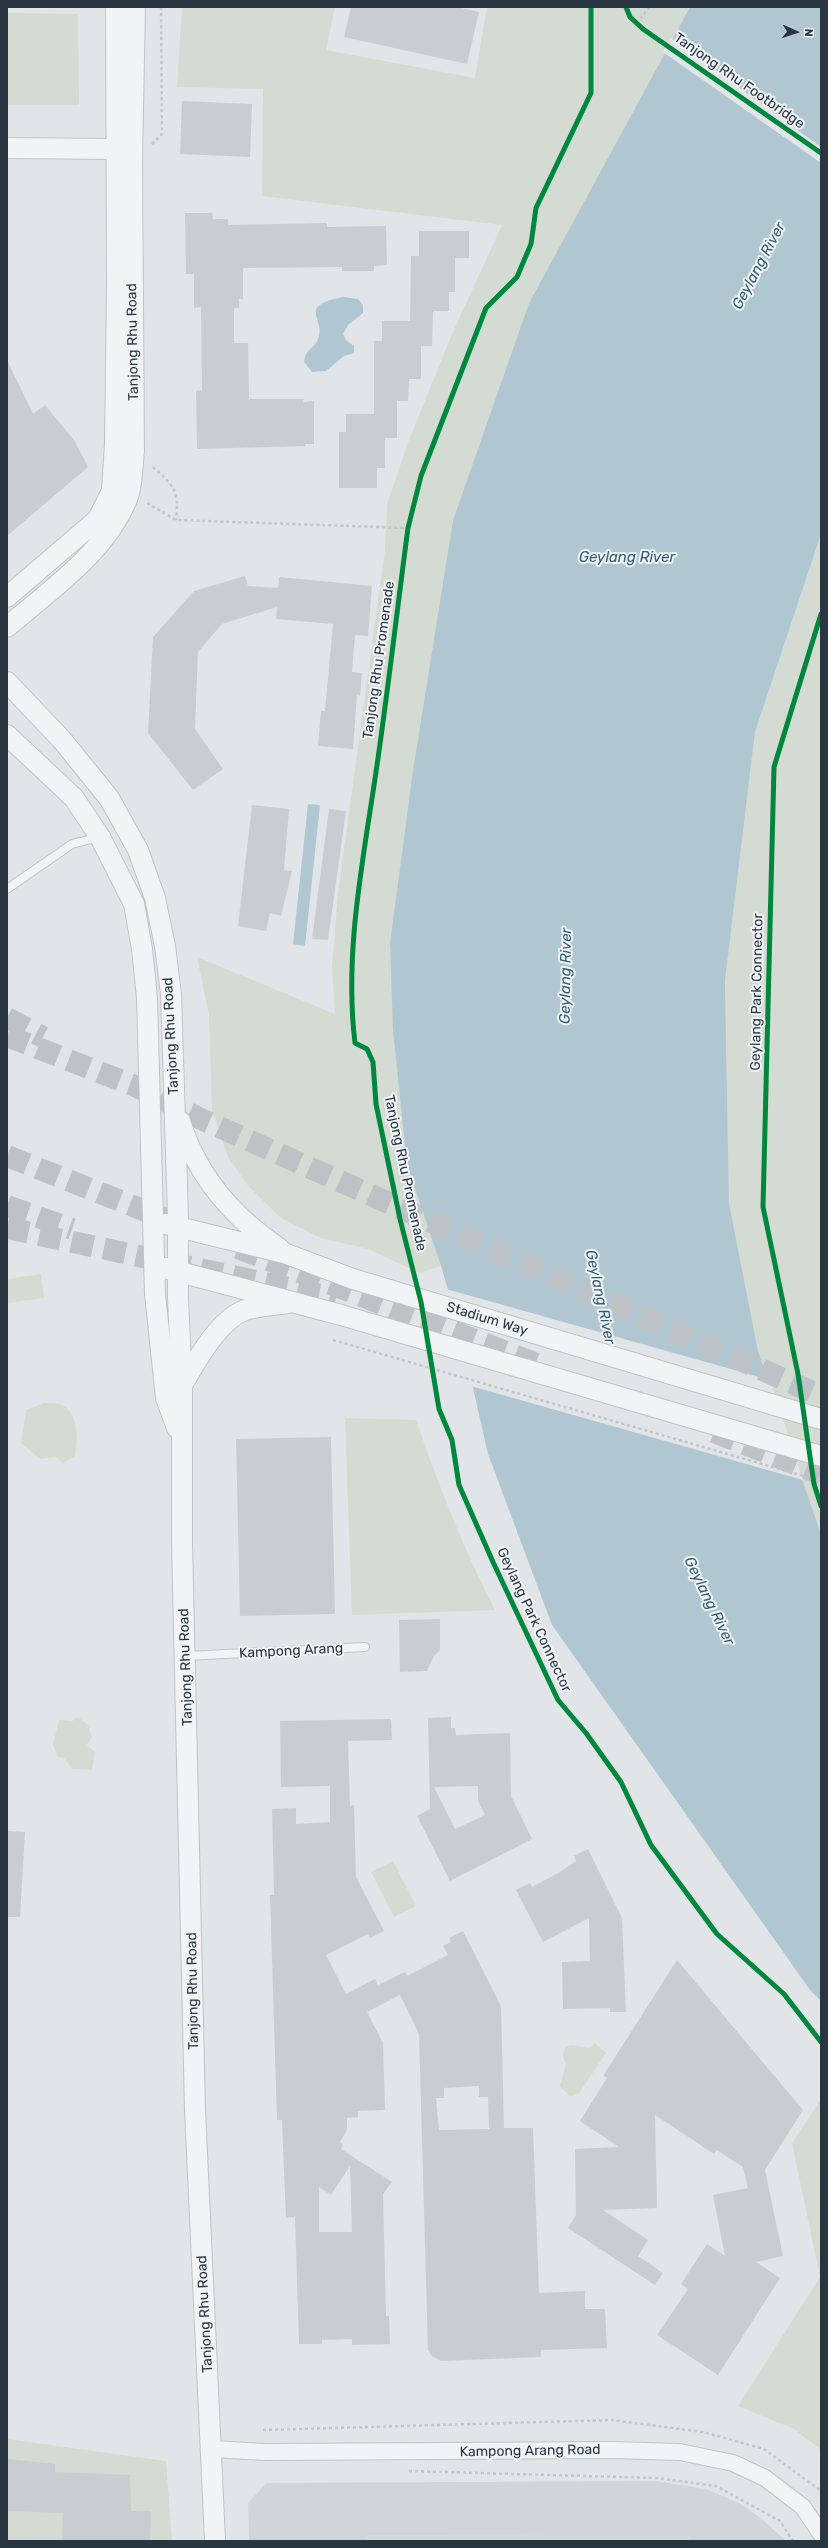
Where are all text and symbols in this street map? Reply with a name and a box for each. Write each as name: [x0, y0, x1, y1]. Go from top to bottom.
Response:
north arrow: [776, 12, 816, 52]
text: N: [802, 28, 815, 37]
street label: Tanjong Rhu Footbridge: [670, 30, 808, 132]
water label: Geylang River: [728, 219, 790, 313]
street label: Tanjong Rhu Road: [124, 283, 142, 401]
water label: Geylang River: [579, 549, 675, 567]
street label: Tanjong Rhu Promenade: [360, 580, 398, 740]
street label: Geylang Park Connector: [747, 913, 767, 1071]
water label: Geylang River: [556, 928, 576, 1024]
street label: Tanjong Rhu Road: [160, 977, 182, 1095]
street label: Tanjong Rhu Promenade: [380, 1093, 430, 1253]
water label: Geylang River: [581, 1248, 619, 1346]
street label: Stadium Way: [444, 1299, 530, 1339]
street label: Geylang Park Connector: [493, 1545, 575, 1695]
water label: Geylang River: [680, 1554, 738, 1648]
street label: Tanjong Rhu Road: [176, 1608, 196, 1726]
street label: Kampong Arang: [238, 1640, 344, 1662]
street label: Tanjong Rhu Road: [184, 1932, 202, 2050]
street label: Tanjong Rhu Road: [194, 2255, 216, 2373]
street label: Kampong Arang Road: [459, 2441, 601, 2461]

